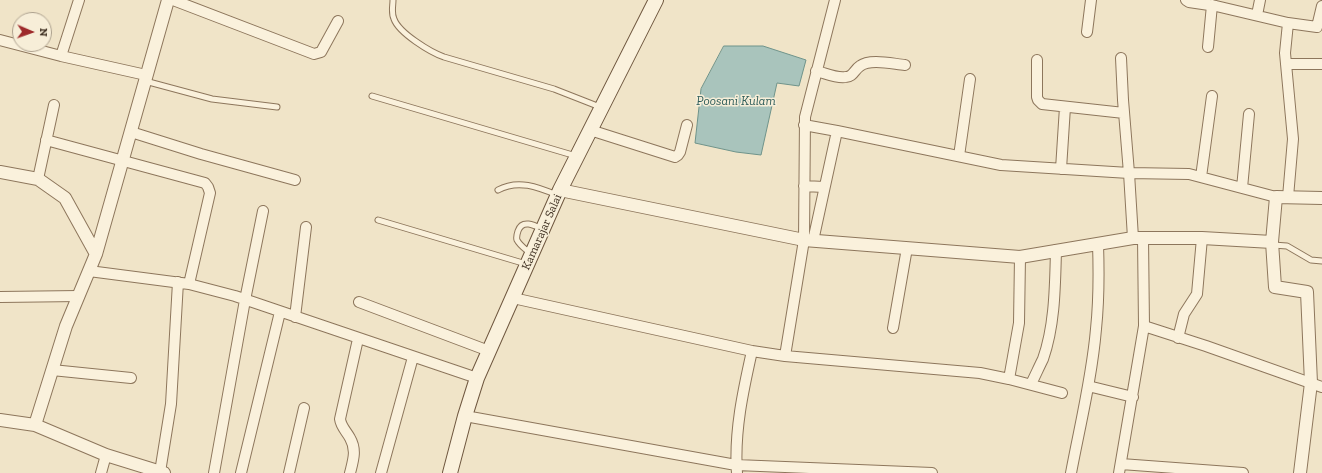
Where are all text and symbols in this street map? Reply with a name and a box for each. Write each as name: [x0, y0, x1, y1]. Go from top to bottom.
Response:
north arrow: [12, 12, 52, 52]
text: N: [37, 28, 50, 37]
water label: Poosani Kulam: [696, 93, 776, 109]
street label: Kamarajar Salai: [519, 192, 565, 272]

